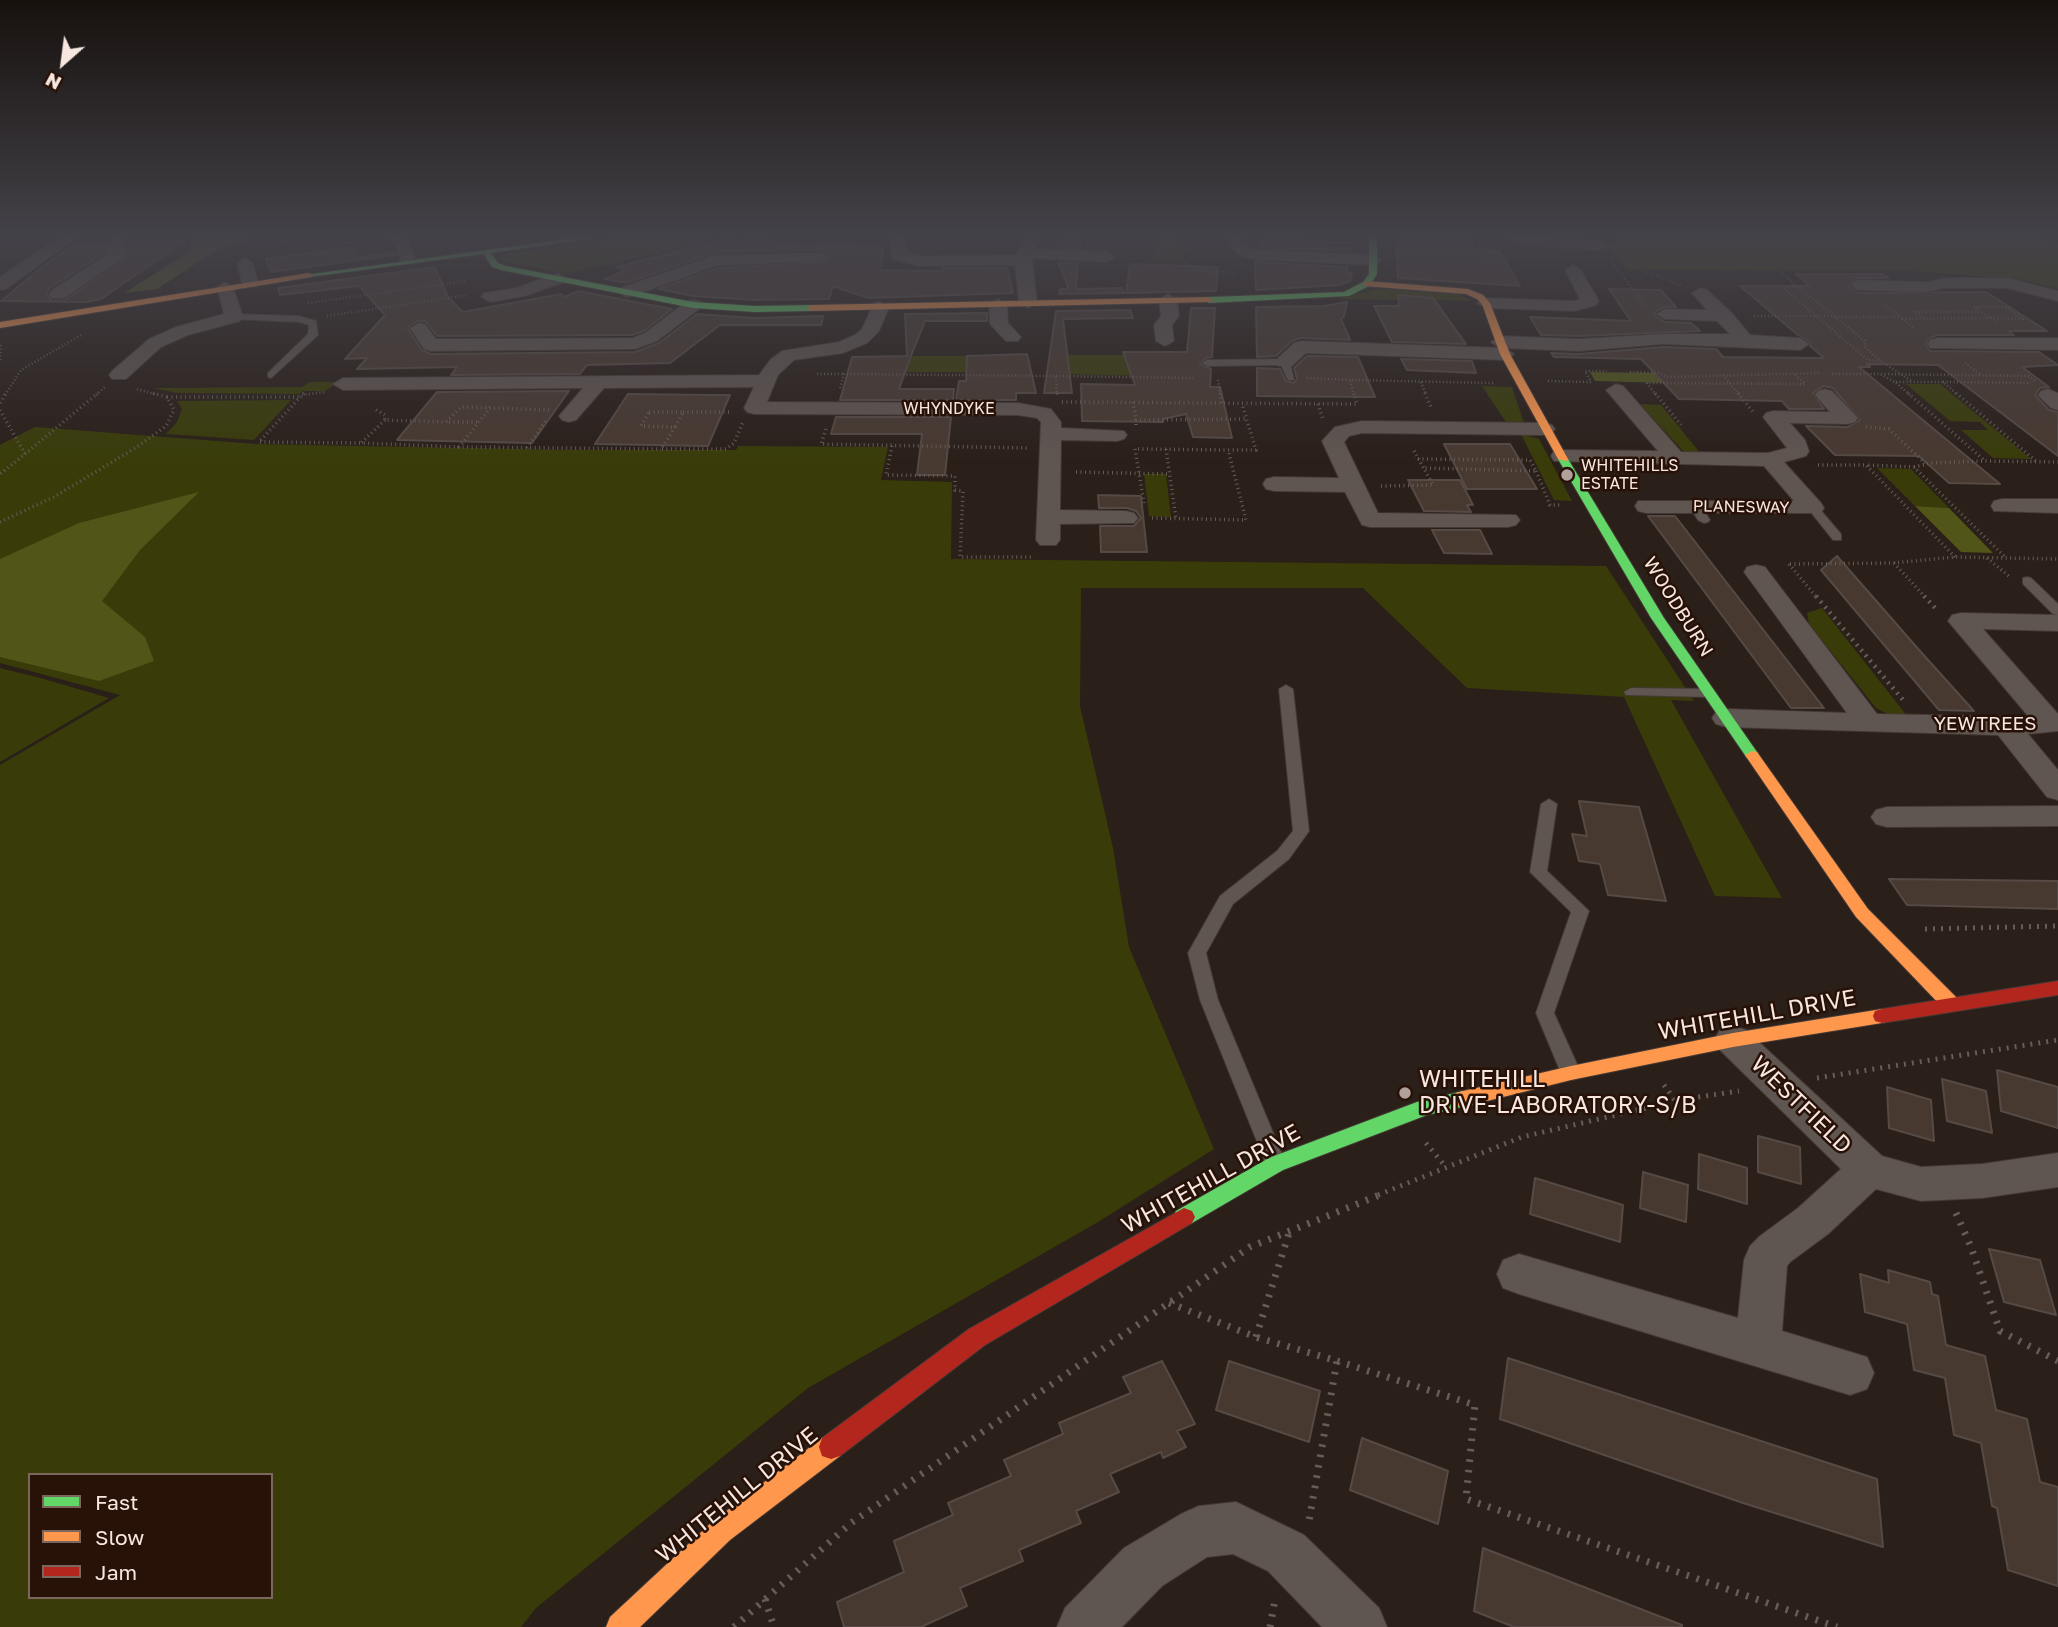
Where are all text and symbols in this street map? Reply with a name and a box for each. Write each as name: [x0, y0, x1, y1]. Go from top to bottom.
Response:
north arrow: [28, 28, 98, 98]
text: N: [41, 68, 65, 96]
street label: WHYNDYKE: [903, 399, 995, 419]
place label: WHITEHILLS ESTATE: [1581, 456, 1679, 494]
marker: WHITEHILLS ESTATE: [1559, 467, 1575, 483]
street label: PLANESWAY: [1693, 497, 1789, 517]
street label: WOODBURN: [1638, 553, 1718, 661]
street label: YEWTREES: [1934, 713, 2036, 735]
street label: WHITEHILL DRIVE: [1656, 984, 1858, 1046]
street label: WESTFIELD: [1745, 1050, 1857, 1160]
place label: WHITEHILL DRIVE-LABORATORY-S/B: [1419, 1066, 1696, 1120]
marker: WHITEHILL DRIVE-LABORATORY-S/B: [1397, 1085, 1413, 1101]
street label: WHITEHILL DRIVE: [1117, 1118, 1305, 1240]
street label: WHITEHILL DRIVE: [651, 1421, 823, 1569]
legend: [28, 1473, 273, 1599]
text: Fast: [95, 1489, 138, 1515]
text: Slow: [95, 1524, 144, 1550]
text: Jam: [95, 1559, 137, 1585]

